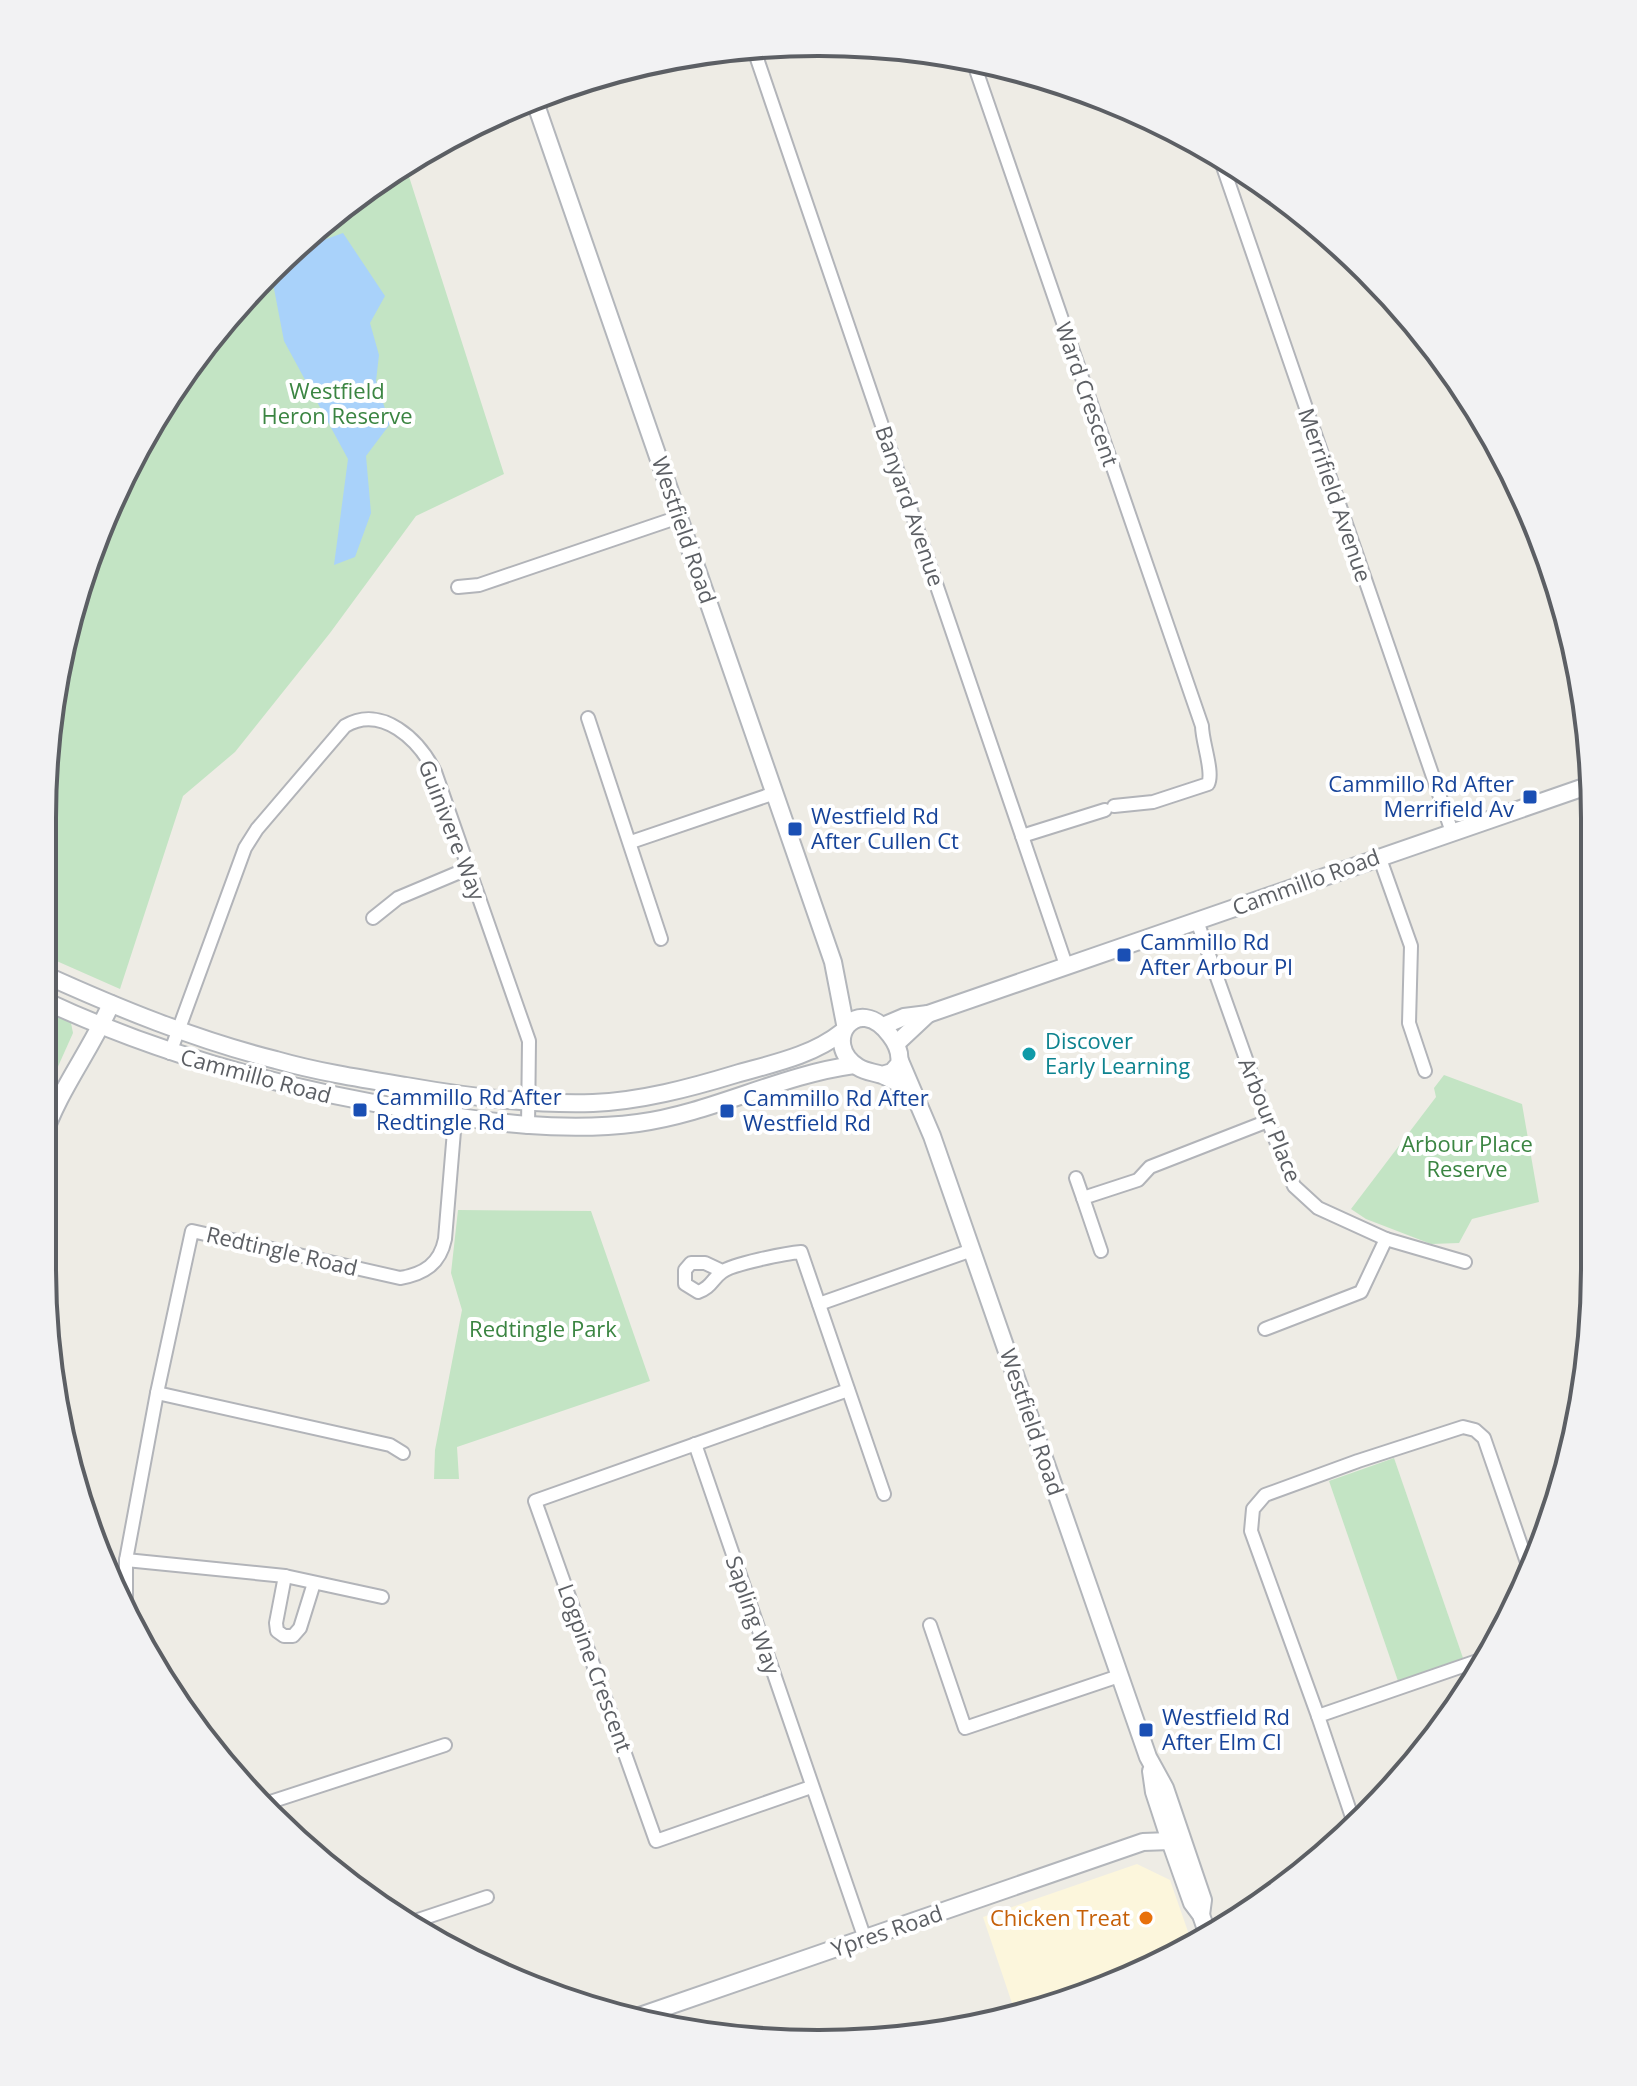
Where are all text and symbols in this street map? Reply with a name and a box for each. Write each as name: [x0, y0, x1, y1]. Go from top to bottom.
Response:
street label: Ward Crescent: [1049, 318, 1127, 470]
park label: Westfield Heron Reserve: [261, 375, 413, 430]
street label: Merrifield Avenue: [1292, 404, 1380, 586]
street label: Banyard Avenue: [869, 421, 952, 590]
street label: Westfield Road: [646, 452, 724, 607]
street label: Guinivere Way: [412, 755, 494, 905]
place label: Cammillo Rd After Merrifield Av: [1328, 768, 1514, 823]
marker: Cammillo Rd After Merrifield Av: [1521, 788, 1539, 806]
place label: Westfield Rd After Cullen Ct: [811, 800, 959, 855]
marker: Westfield Rd After Cullen Ct: [786, 820, 804, 838]
street label: Cammillo Road: [1228, 840, 1384, 922]
place label: Cammillo Rd After Arbour Pl: [1140, 926, 1293, 981]
marker: Cammillo Rd After Arbour Pl: [1115, 946, 1133, 964]
place label: Discover Early Learning: [1045, 1025, 1190, 1080]
street label: Cammillo Road: [178, 1040, 335, 1110]
marker: Discover Early Learning: [1020, 1045, 1038, 1063]
street label: Arbour Place: [1232, 1053, 1310, 1186]
place label: Cammillo Rd After Redtingle Rd: [376, 1081, 562, 1136]
place label: Cammillo Rd After Westfield Rd: [743, 1082, 929, 1137]
marker: Cammillo Rd After Redtingle Rd: [351, 1101, 369, 1119]
marker: Cammillo Rd After Westfield Rd: [718, 1102, 736, 1120]
park label: Arbour Place Reserve: [1401, 1128, 1533, 1183]
street label: Redtingle Road: [204, 1218, 361, 1282]
park label: Redtingle Park: [469, 1313, 617, 1343]
street label: Westfield Road: [994, 1344, 1072, 1499]
street label: Sapling Way: [720, 1551, 789, 1679]
street label: Logpine Crescent: [552, 1579, 640, 1756]
place label: Westfield Rd After Elm Cl: [1162, 1701, 1290, 1756]
marker: Westfield Rd After Elm Cl: [1137, 1721, 1155, 1739]
street label: Ypres Road: [827, 1897, 946, 1963]
place label: Chicken Treat: [990, 1902, 1130, 1932]
marker: Chicken Treat: [1137, 1909, 1155, 1927]

